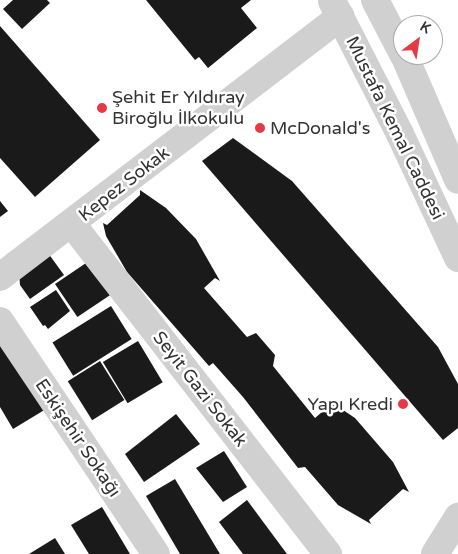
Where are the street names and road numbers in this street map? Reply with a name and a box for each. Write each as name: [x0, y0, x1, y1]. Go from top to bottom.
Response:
street label: Mustafa Kemal Caddesi: [341, 33, 449, 223]
street label: Kepez Sokak: [74, 142, 174, 226]
street label: Seyit Gazi Sokak: [148, 327, 252, 451]
street label: Eskişehir Sokağı: [31, 375, 125, 501]

